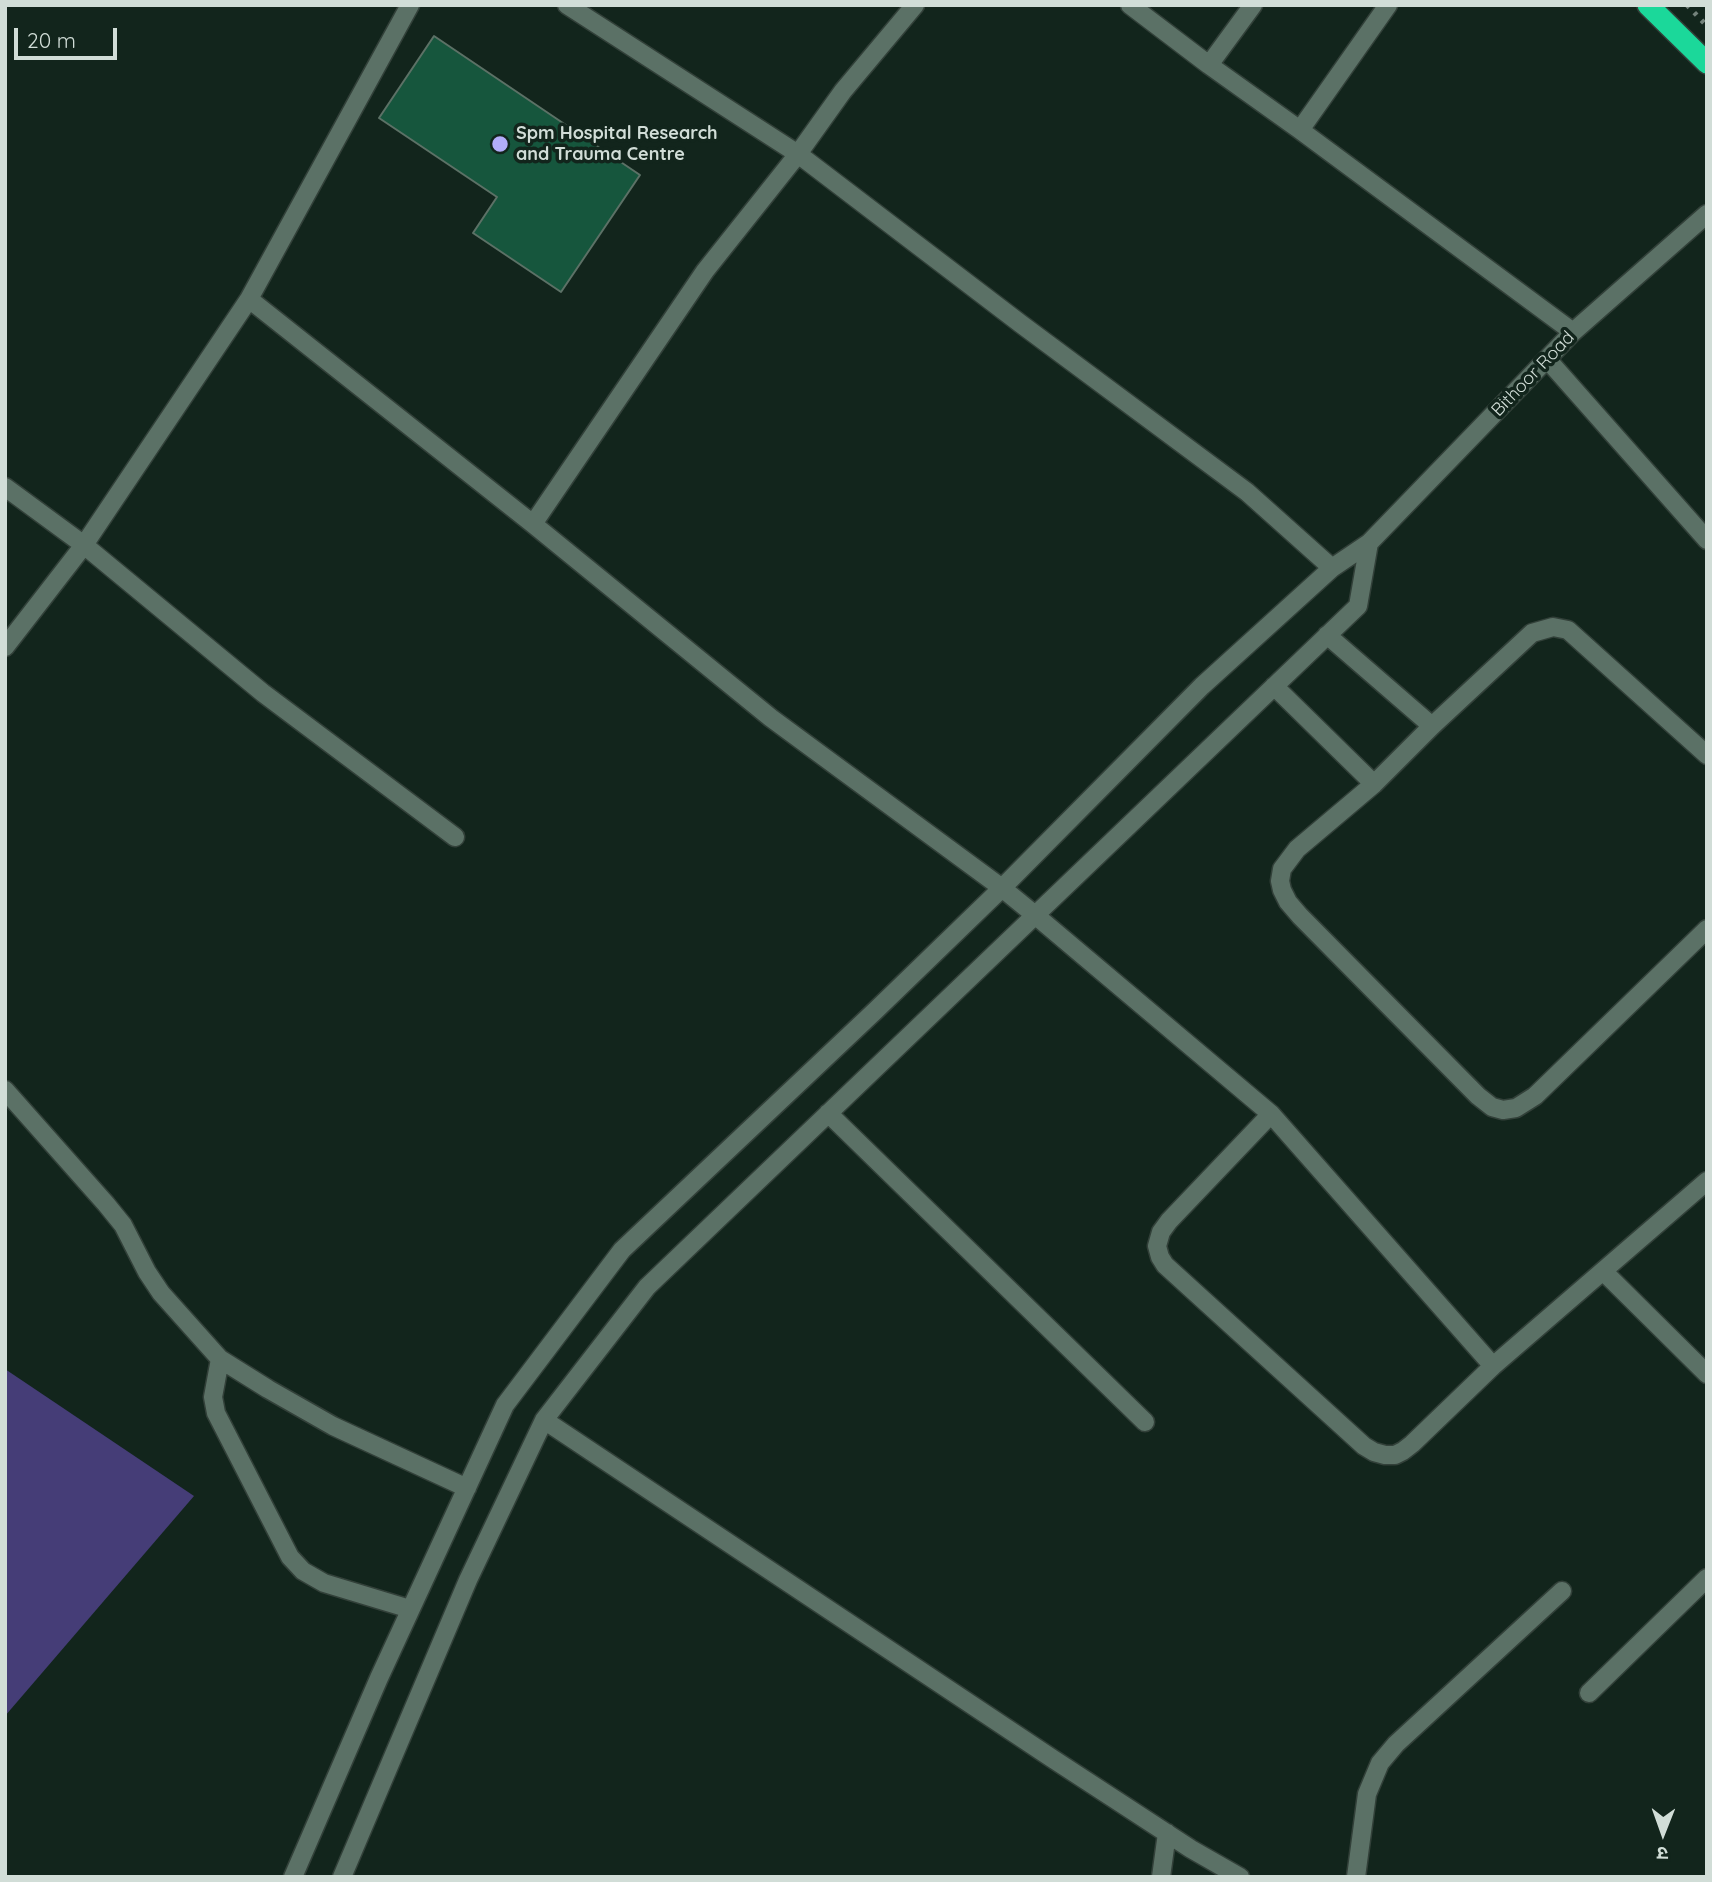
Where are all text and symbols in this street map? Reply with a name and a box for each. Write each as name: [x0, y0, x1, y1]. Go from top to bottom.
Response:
scale bar: [18, 14, 121, 58]
text: 20 m: [27, 27, 76, 53]
place label: Spm Hospital Research and Trauma Centre: [516, 123, 718, 166]
marker: Spm Hospital Research and Trauma Centre: [490, 134, 510, 154]
street label: Bithoor Road: [1487, 327, 1579, 421]
north arrow: [1628, 1798, 1698, 1868]
text: उ: [1657, 1842, 1668, 1866]

